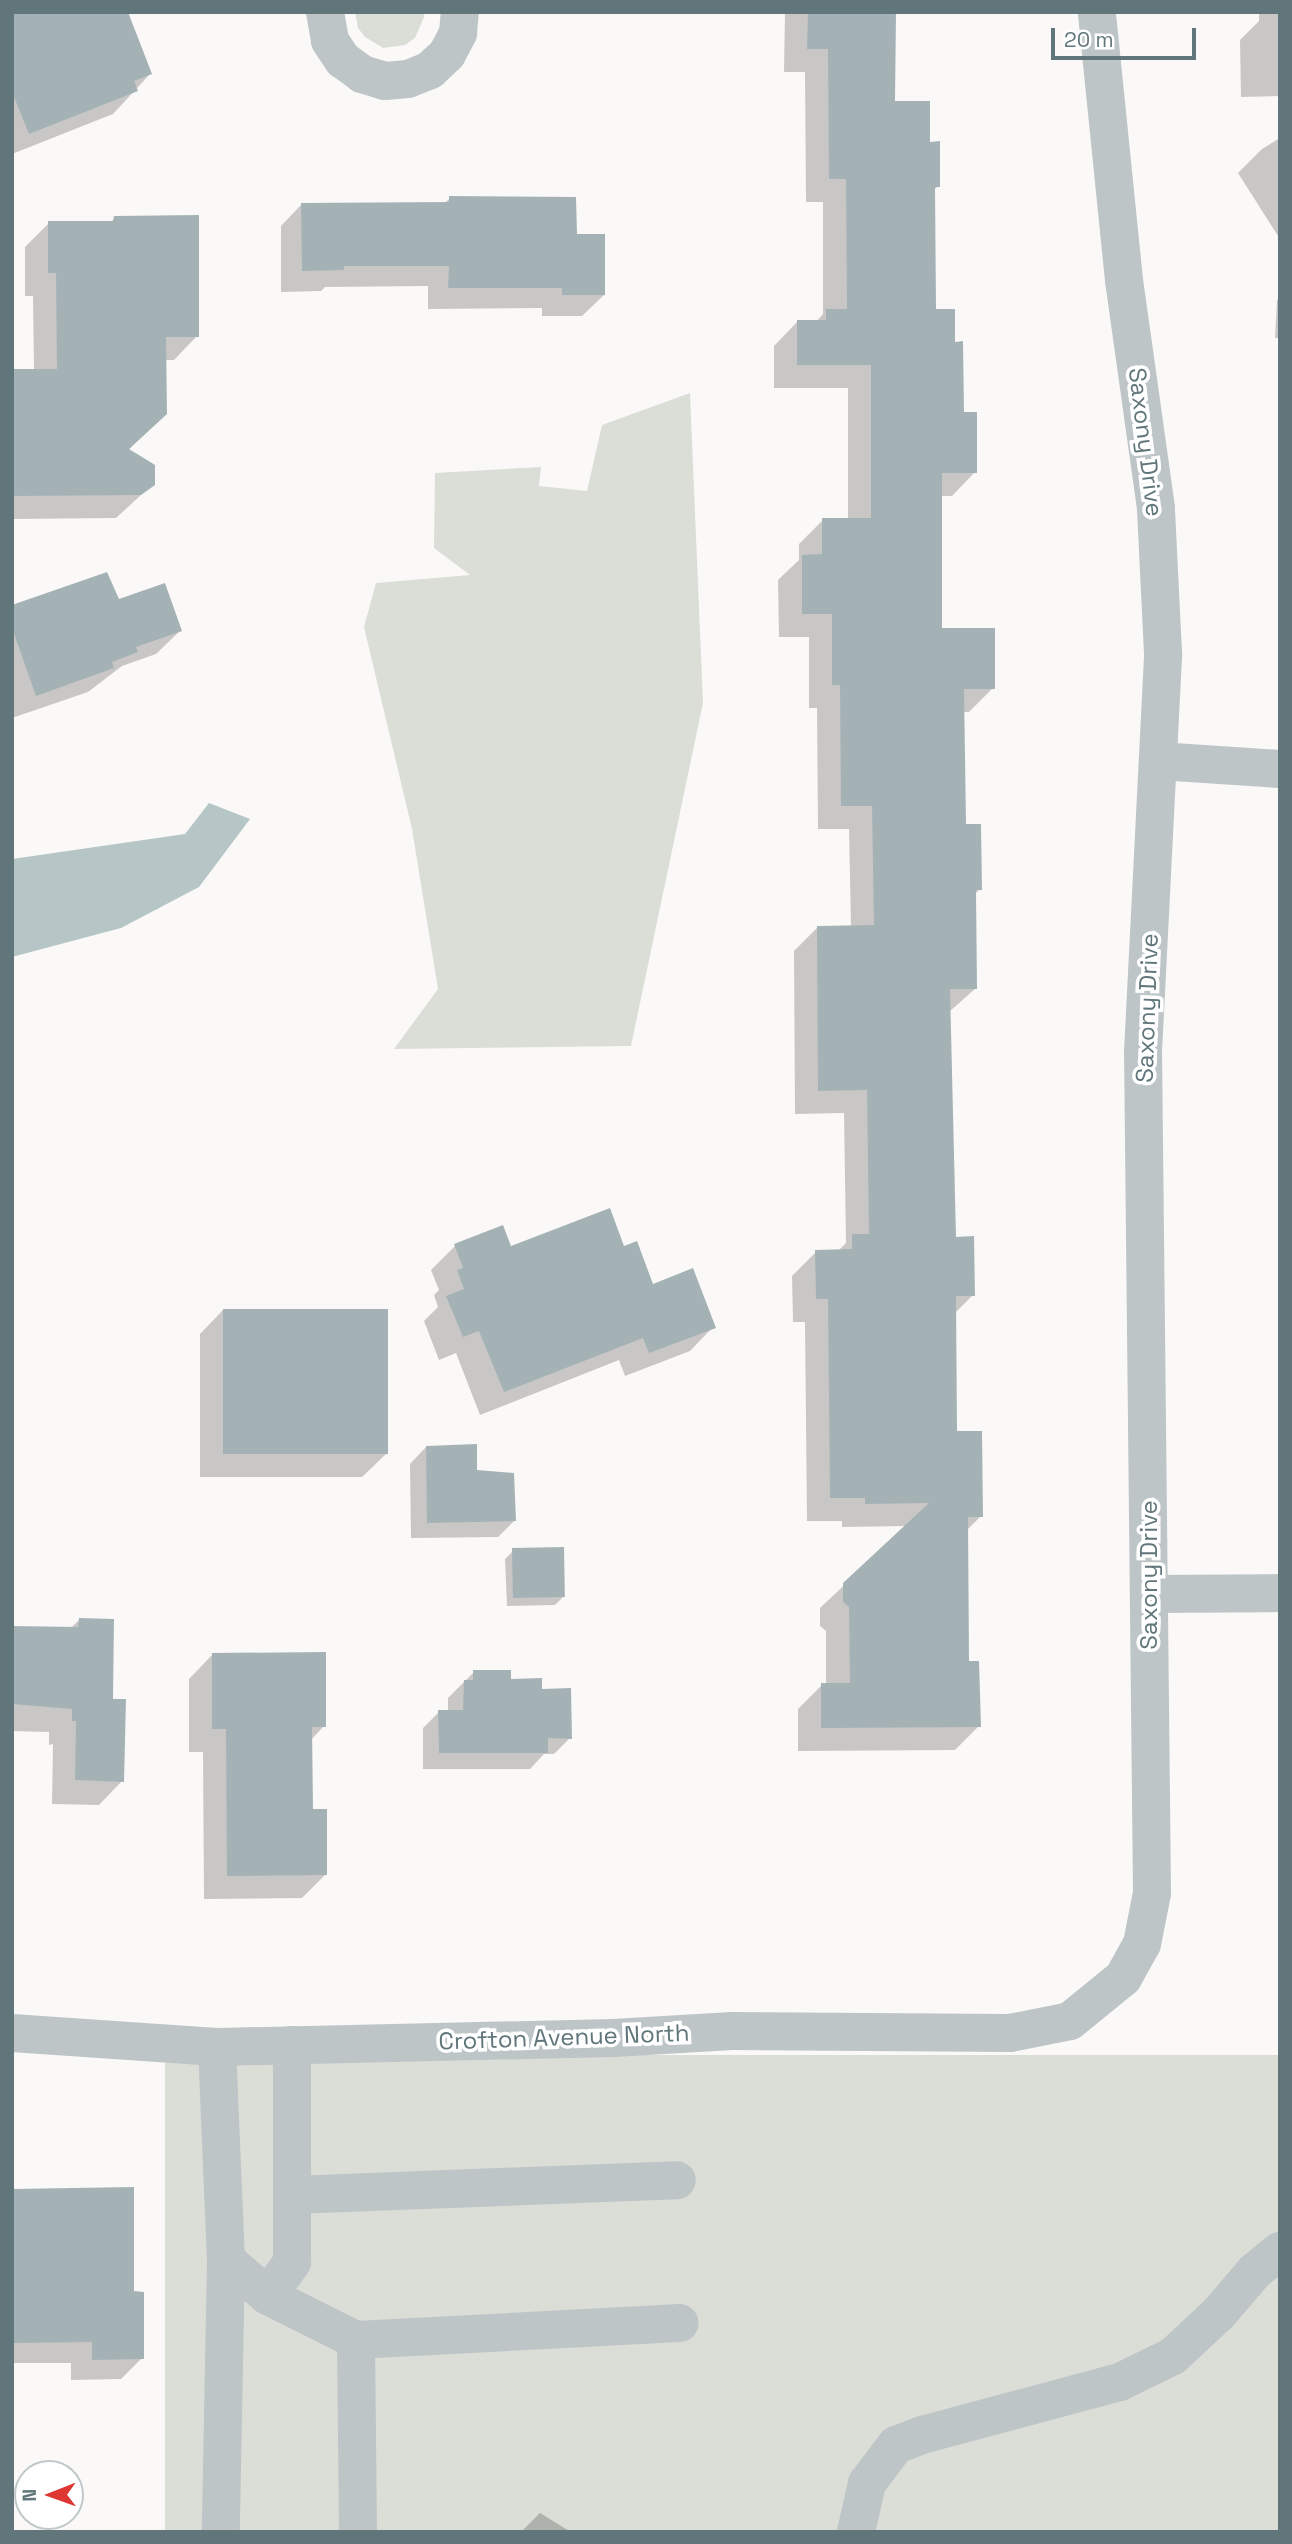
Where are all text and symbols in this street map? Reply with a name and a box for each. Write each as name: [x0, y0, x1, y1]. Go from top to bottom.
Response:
scale bar: [1054, 14, 1199, 58]
text: 20 m: [1064, 26, 1114, 53]
street label: Saxony Drive: [1123, 366, 1169, 518]
street label: Saxony Drive: [1130, 933, 1164, 1083]
street label: Saxony Drive: [1135, 1500, 1163, 1650]
street label: Crofton Avenue North: [438, 2018, 690, 2056]
north arrow: [14, 2460, 84, 2530]
text: N: [17, 2489, 42, 2502]

